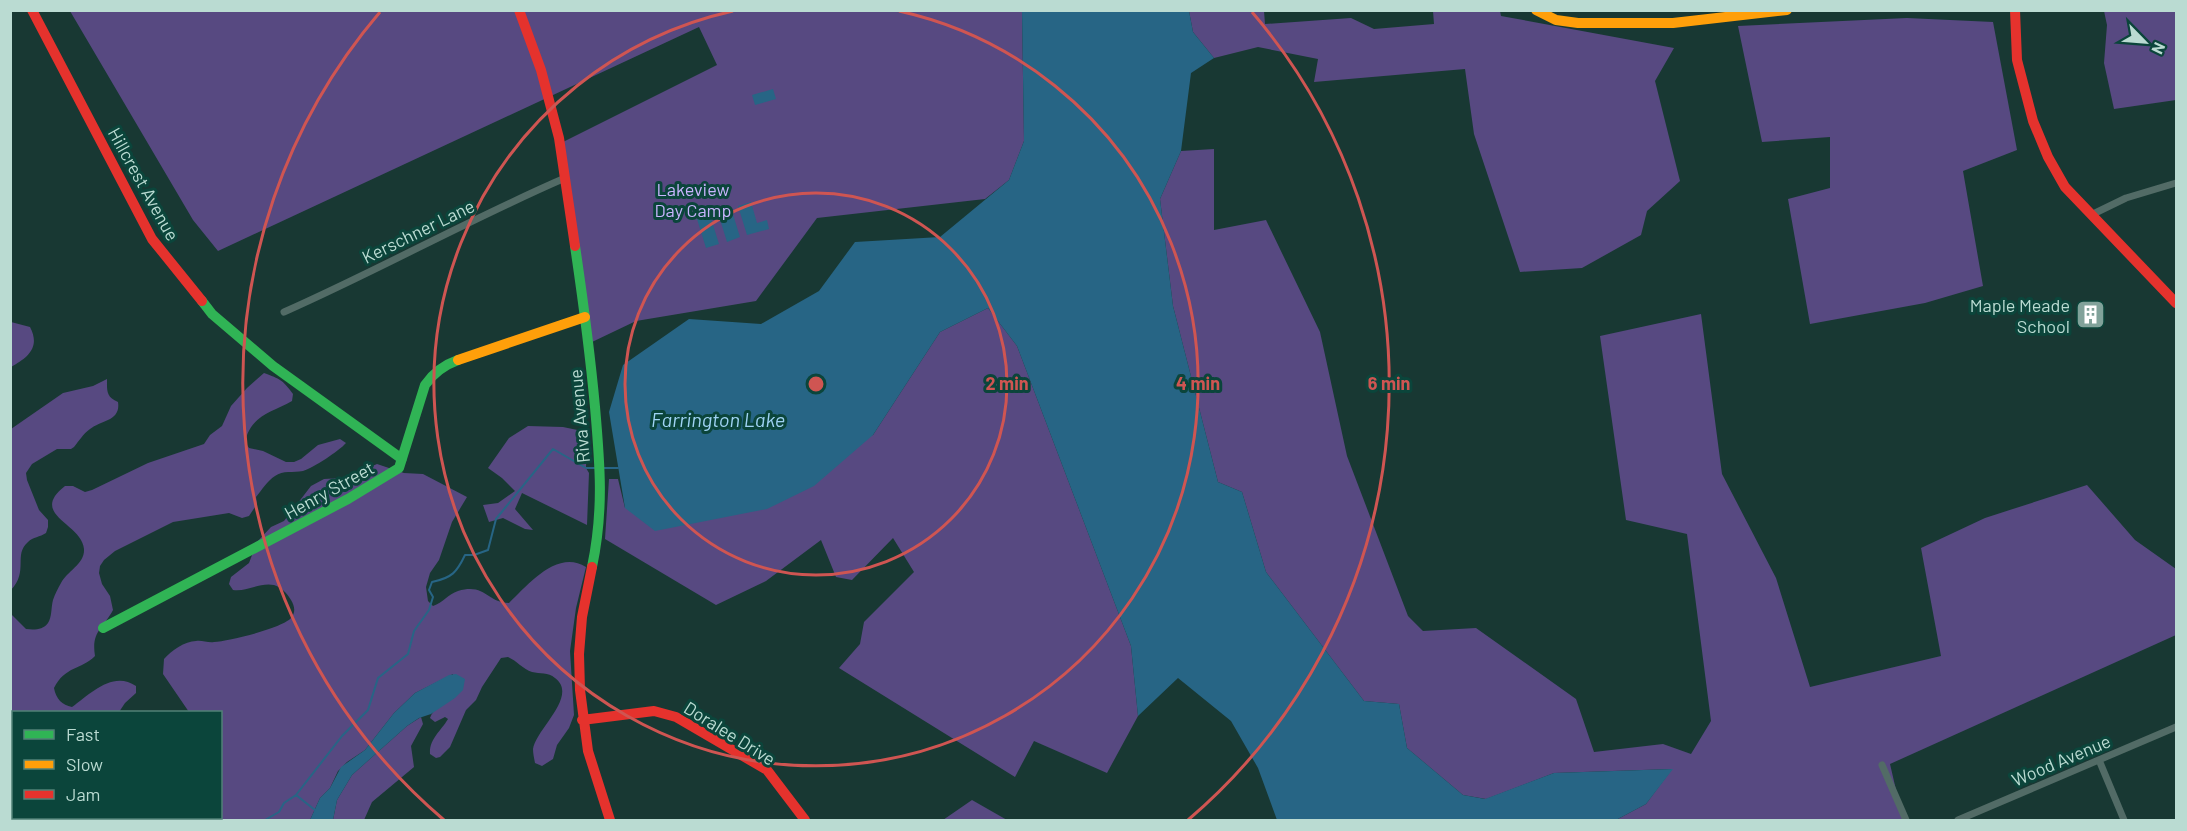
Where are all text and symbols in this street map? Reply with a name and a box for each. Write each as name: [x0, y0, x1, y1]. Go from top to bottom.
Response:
north arrow: [2115, 12, 2175, 72]
text: N: [2148, 40, 2170, 57]
street label: Hillcrest Avenue: [104, 124, 184, 244]
park label: Lakeview Day Camp: [655, 178, 731, 221]
street label: Kerschner Lane: [358, 194, 478, 268]
place label: Maple Meade School: [1970, 294, 2070, 337]
building icon: Maple Meade School: [2075, 299, 2107, 331]
street label: Riva Avenue: [564, 368, 594, 464]
text: 2 min: [985, 372, 1029, 394]
text: 4 min: [1176, 372, 1220, 394]
text: 6 min: [1368, 372, 1410, 394]
centre of rings: [806, 374, 826, 394]
water label: Farrington Lake: [651, 407, 785, 431]
street label: Henry Street: [280, 456, 378, 524]
street label: Doralee Drive: [680, 696, 780, 770]
legend: [12, 711, 222, 819]
text: Fast: [66, 723, 100, 745]
street label: Wood Avenue: [2008, 729, 2114, 791]
text: Slow: [66, 753, 103, 775]
text: Jam: [66, 783, 100, 805]

